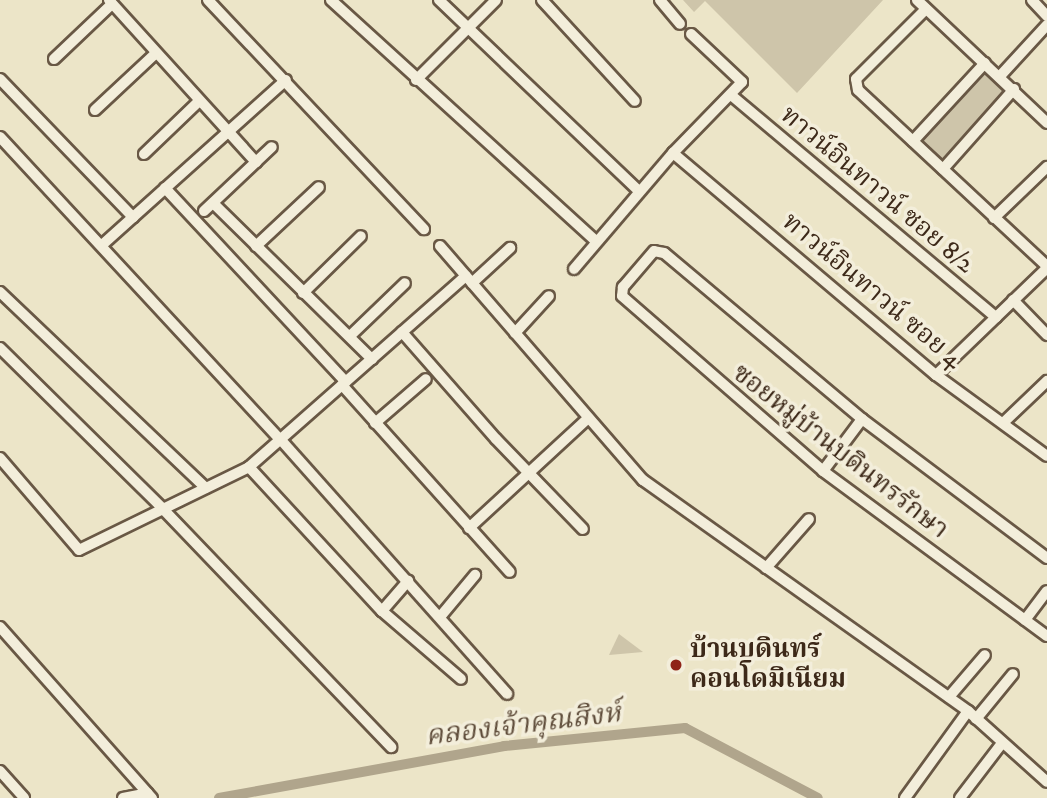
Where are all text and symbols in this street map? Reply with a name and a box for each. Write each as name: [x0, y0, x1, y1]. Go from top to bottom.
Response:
street label: ทาวน์อินทาวน์ ซอย 8/2: [774, 100, 980, 280]
street label: ทาวน์อินทาวน์ ซอย 4: [776, 207, 968, 375]
street label: ซอยหมู่บ้านบดินทรรักษา: [726, 358, 954, 546]
place label: บ้านบดินทร์ คอนโดมิเนียม: [690, 634, 846, 696]
marker: บ้านบดินทร์ คอนโดมิเนียม: [668, 657, 684, 673]
water label: คลองเจ้าคุณสิงห์: [424, 696, 622, 754]

